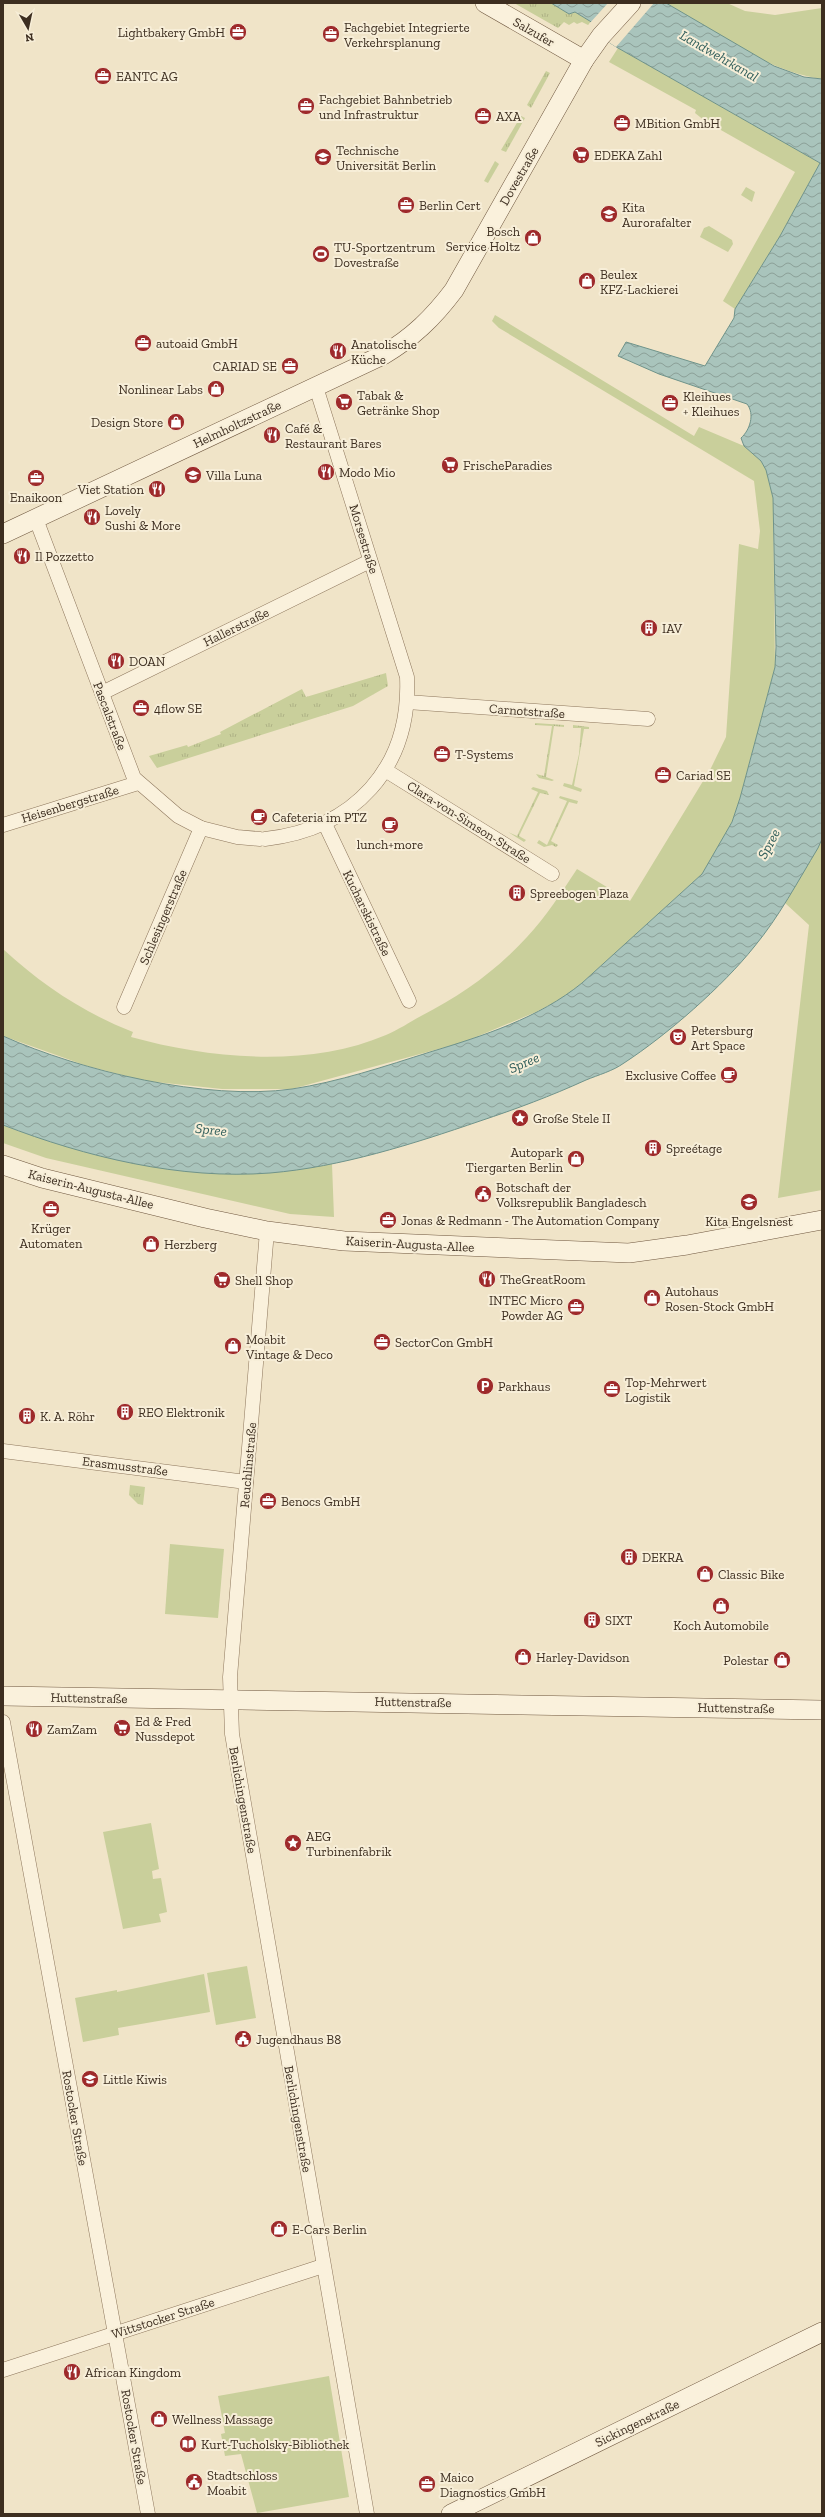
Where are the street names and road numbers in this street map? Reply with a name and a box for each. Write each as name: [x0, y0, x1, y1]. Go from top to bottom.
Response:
street label: Salzufer: [510, 14, 558, 50]
street label: Dovestraße: [496, 144, 542, 208]
street label: Helmholtzstraße: [191, 397, 283, 451]
street label: Morsestraße: [346, 502, 382, 576]
street label: Hallerstraße: [201, 605, 271, 649]
street label: Pascalstraße: [90, 680, 130, 752]
street label: Carnotstraße: [489, 701, 565, 721]
street label: Clara-von-Simson-Straße: [404, 778, 534, 866]
street label: Heisenbergstraße: [20, 782, 120, 826]
street label: Schlesingerstraße: [136, 867, 190, 967]
street label: Kucharskistraße: [340, 868, 394, 958]
street label: Kaiserin-Augusta-Allee: [27, 1166, 155, 1212]
street label: Kaiserin-Augusta-Allee: [345, 1233, 475, 1255]
street label: Reuchlinstraße: [237, 1422, 259, 1508]
street label: Erasmusstraße: [81, 1453, 169, 1479]
street label: Huttenstraße: [50, 1690, 128, 1706]
street label: Huttenstraße: [374, 1694, 452, 1710]
street label: Huttenstraße: [697, 1700, 775, 1716]
street label: Berlichingenstraße: [226, 1745, 260, 1855]
street label: Berlichingenstraße: [281, 2064, 315, 2174]
street label: Rostocker Straße: [59, 2069, 91, 2167]
street label: Wittstocker Straße: [110, 2294, 216, 2342]
street label: Rostocker Straße: [118, 2388, 150, 2486]
street label: Sickingenstraße: [592, 2396, 682, 2450]

